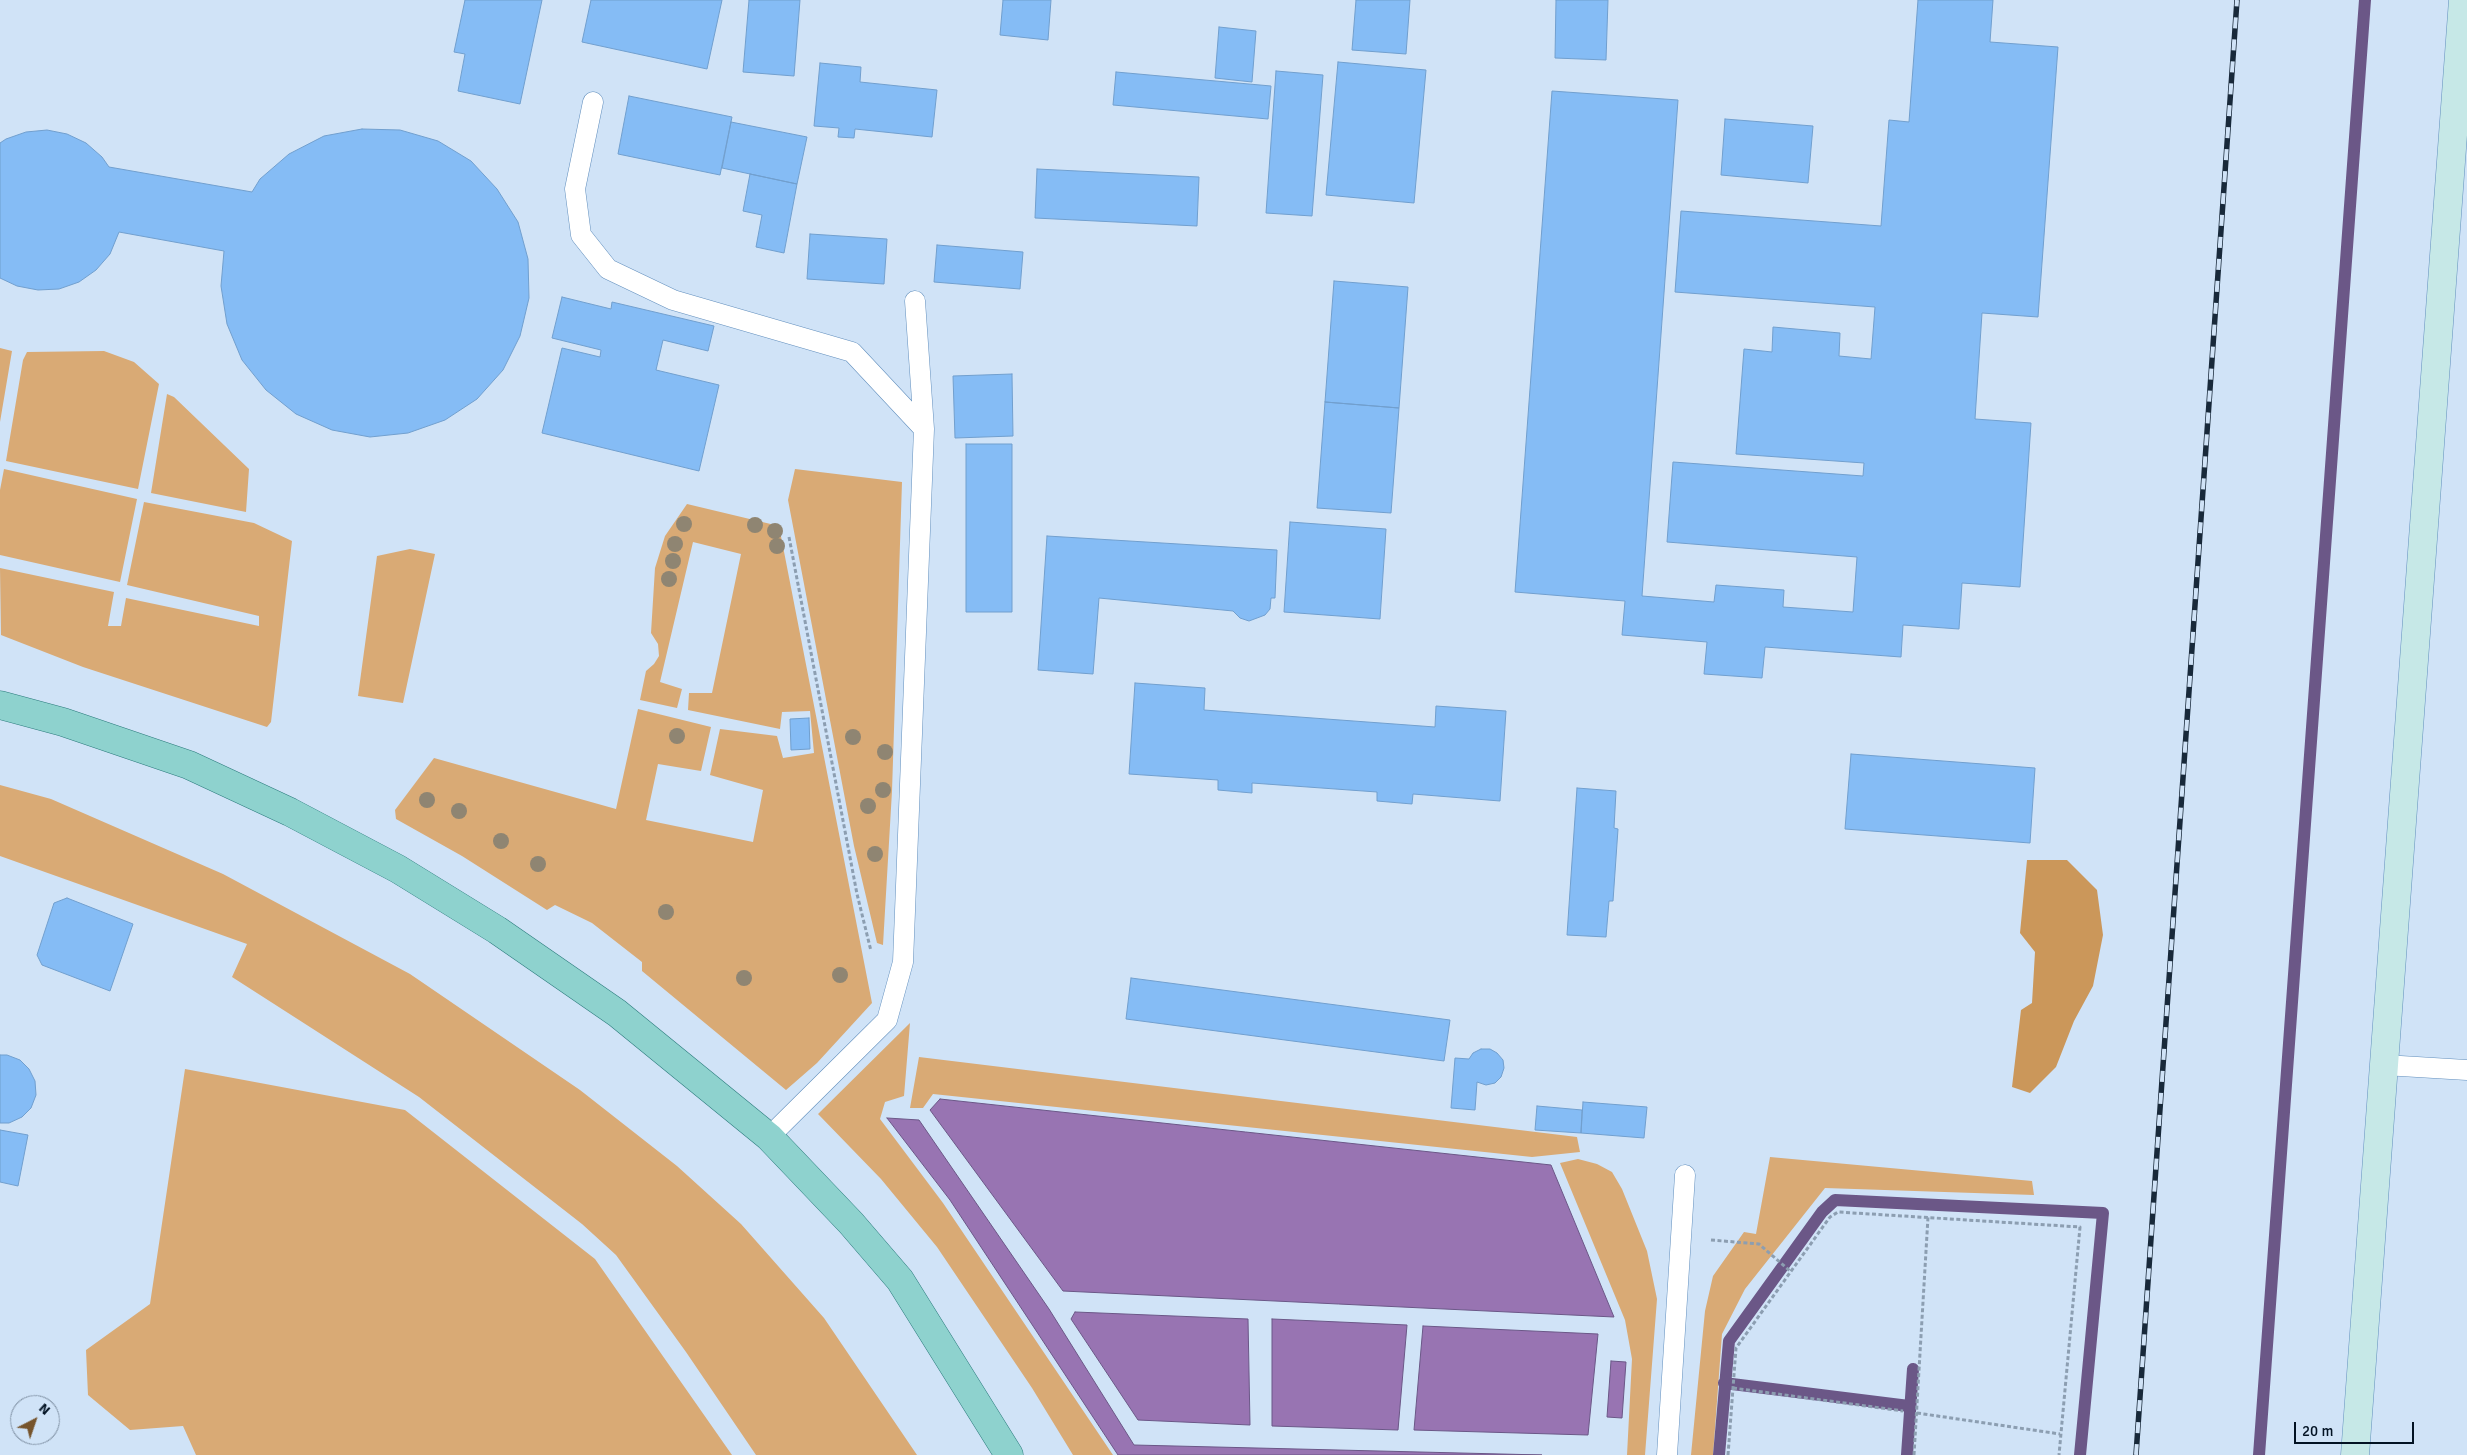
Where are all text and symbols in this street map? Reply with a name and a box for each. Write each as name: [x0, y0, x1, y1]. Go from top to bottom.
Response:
north arrow: [10, 1395, 60, 1445]
text: N: [35, 1399, 54, 1419]
scale bar: [2297, 1412, 2417, 1444]
text: 20 m: [2302, 1422, 2333, 1440]

